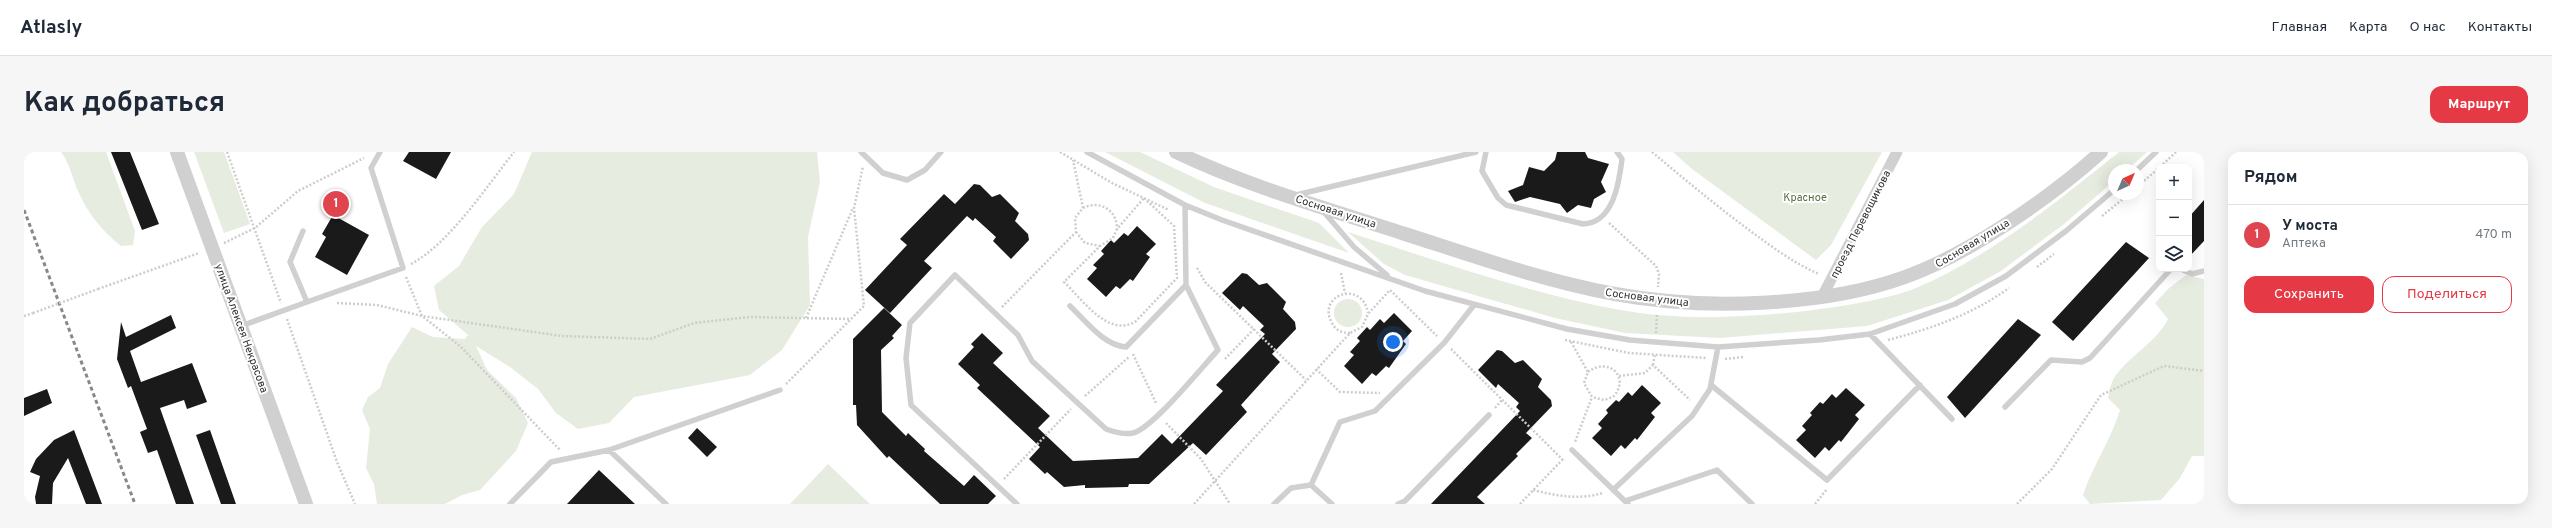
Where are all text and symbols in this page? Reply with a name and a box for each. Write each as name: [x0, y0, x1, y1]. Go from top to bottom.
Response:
text: Atlasly: [20, 16, 82, 40]
text: Главная: [2272, 19, 2327, 36]
text: Карта: [2349, 19, 2387, 36]
text: О нас: [2409, 19, 2446, 36]
text: Контакты: [2468, 19, 2532, 36]
text: Как добраться: [24, 86, 225, 122]
button: Маршрут: [2430, 86, 2528, 123]
north arrow: [2108, 164, 2144, 200]
map controls: [2156, 164, 2192, 272]
button: +: [2156, 164, 2192, 200]
text: Рядом: [2244, 167, 2297, 189]
street label: проезд Перевощикова: [1828, 168, 1894, 281]
pin: 1: [323, 189, 349, 219]
park label: Красное: [1783, 191, 1827, 205]
street label: Сосновая улица: [1294, 192, 1378, 232]
button: −: [2156, 200, 2192, 236]
street label: Сосновая улица: [1933, 216, 2012, 272]
text: У моста: [2282, 217, 2338, 236]
text: 1: [2254, 227, 2260, 243]
text: 470 m: [2475, 227, 2512, 243]
button: layers: [2156, 236, 2192, 272]
text: Аптека: [2282, 236, 2326, 252]
street label: улица Алексея Некрасова: [211, 262, 271, 395]
button: Сохранить: [2244, 276, 2374, 313]
button: Поделиться: [2382, 276, 2512, 313]
street label: Сосновая улица: [1604, 286, 1690, 310]
your location: [1383, 332, 1403, 352]

